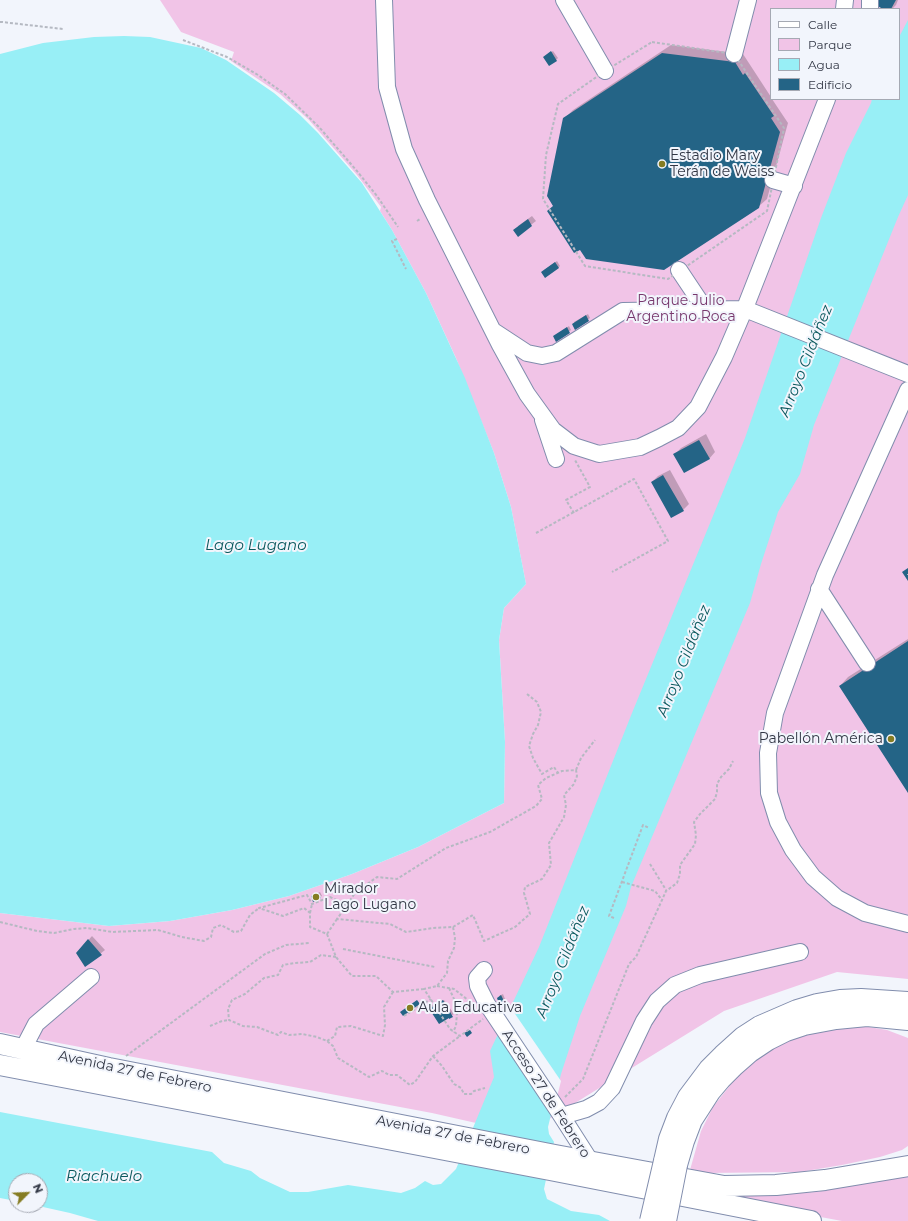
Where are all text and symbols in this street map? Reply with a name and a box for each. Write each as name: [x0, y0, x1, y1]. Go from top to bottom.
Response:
legend: [770, 8, 900, 100]
text: Calle: [808, 17, 837, 32]
text: Parque: [808, 37, 852, 52]
text: Agua: [808, 57, 840, 72]
text: Edificio: [808, 77, 852, 92]
place label: Estadio Mary Terán de Weiss: [670, 148, 774, 180]
marker: Estadio Mary Terán de Weiss: [657, 159, 667, 169]
park label: Parque Julio Argentino Roca: [626, 293, 736, 326]
water label: Arroyo Cildáñez: [775, 303, 837, 419]
water label: Lago Lugano: [205, 537, 307, 555]
water label: Arroyo Cildáñez: [653, 603, 715, 719]
place label: Pabellón América: [759, 731, 883, 747]
marker: Pabellón América: [886, 734, 896, 744]
place label: Mirador Lago Lugano: [324, 881, 416, 914]
marker: Mirador Lago Lugano: [311, 892, 321, 902]
water label: Arroyo Cildáñez: [532, 904, 594, 1020]
place label: Aula Educativa: [418, 1000, 522, 1016]
marker: Aula Educativa: [405, 1003, 415, 1013]
street label: Acceso 27 de Febrero: [498, 1027, 594, 1161]
street label: Avenida 27 de Febrero: [57, 1048, 213, 1096]
street label: Avenida 27 de Febrero: [375, 1112, 531, 1158]
water label: Riachuelo: [66, 1168, 142, 1186]
north arrow: [8, 1173, 48, 1213]
text: N: [30, 1182, 46, 1195]

